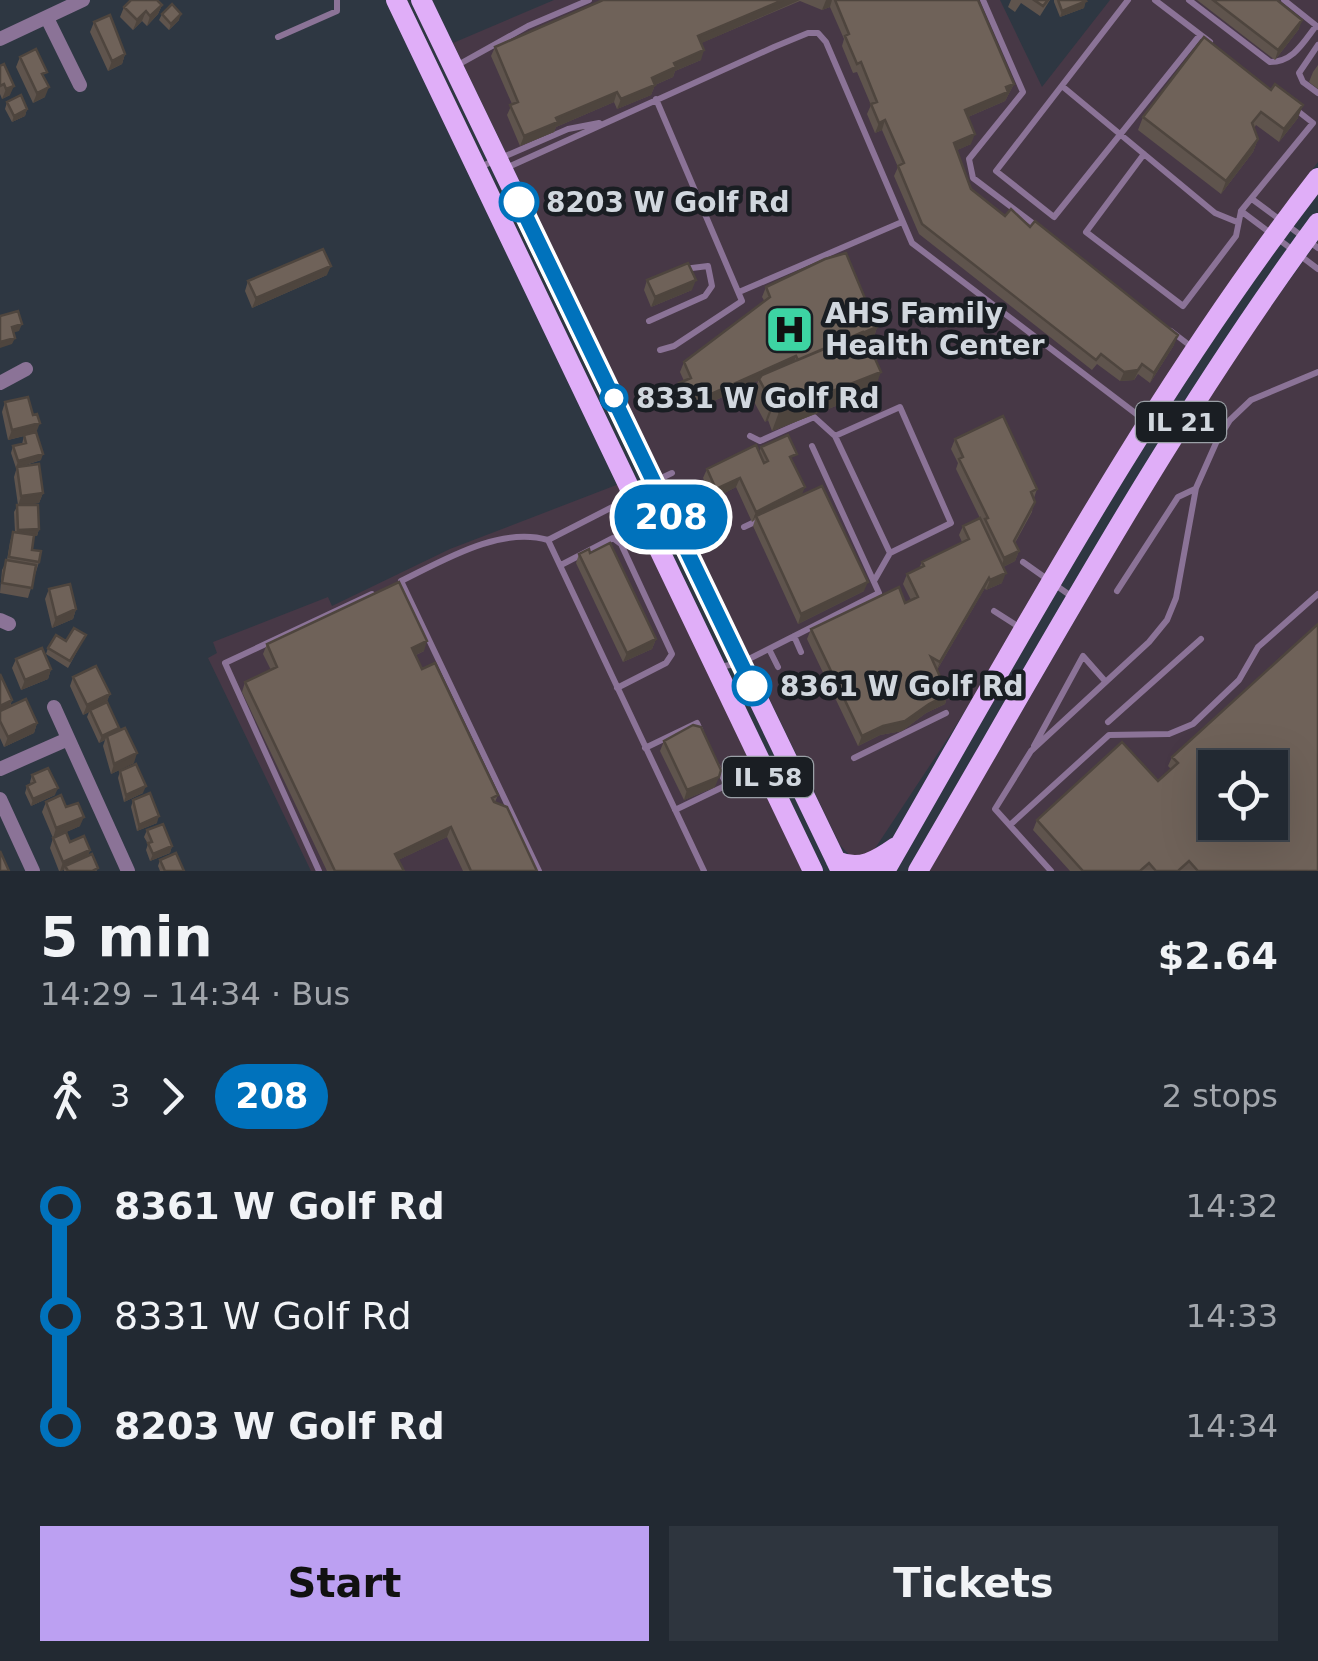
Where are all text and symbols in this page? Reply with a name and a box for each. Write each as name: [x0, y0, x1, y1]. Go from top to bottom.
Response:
marker: 8203 W Golf Rd: [500, 183, 538, 221]
place label: 8203 W Golf Rd: [546, 186, 790, 219]
place label: AHS Family Health Center: [825, 297, 1045, 362]
hospital icon: AHS Family Health Center: [764, 303, 816, 355]
place label: 8331 W Golf Rd: [636, 382, 880, 415]
marker: 8331 W Golf Rd: [601, 385, 627, 411]
road number: IL 21: [1136, 402, 1226, 442]
line badge: 208: [614, 484, 728, 550]
text: 208: [634, 497, 708, 537]
marker: 8361 W Golf Rd: [733, 667, 771, 705]
place label: 8361 W Golf Rd: [780, 670, 1024, 703]
map controls: [1198, 750, 1288, 840]
button: locate: [1198, 750, 1288, 840]
road number: IL 58: [723, 757, 813, 797]
text: 5 min: [40, 905, 213, 969]
text: $2.64: [1158, 934, 1278, 978]
text: 14:29 – 14:34 · Bus: [40, 975, 350, 1013]
icon: walk: [40, 1069, 95, 1124]
icon: forward: [145, 1069, 200, 1124]
text: 208: [235, 1076, 308, 1116]
text: 3: [110, 1077, 130, 1115]
text: 2 stops: [1162, 1077, 1278, 1115]
text: 8361 W Golf Rd: [114, 1184, 445, 1228]
text: 14:32: [1186, 1187, 1278, 1225]
text: 8331 W Golf Rd: [114, 1294, 412, 1338]
text: 14:33: [1186, 1297, 1278, 1335]
text: 8203 W Golf Rd: [114, 1404, 445, 1448]
text: 14:34: [1186, 1407, 1278, 1445]
button: Start: [40, 1526, 649, 1641]
button: Tickets: [669, 1526, 1278, 1641]

